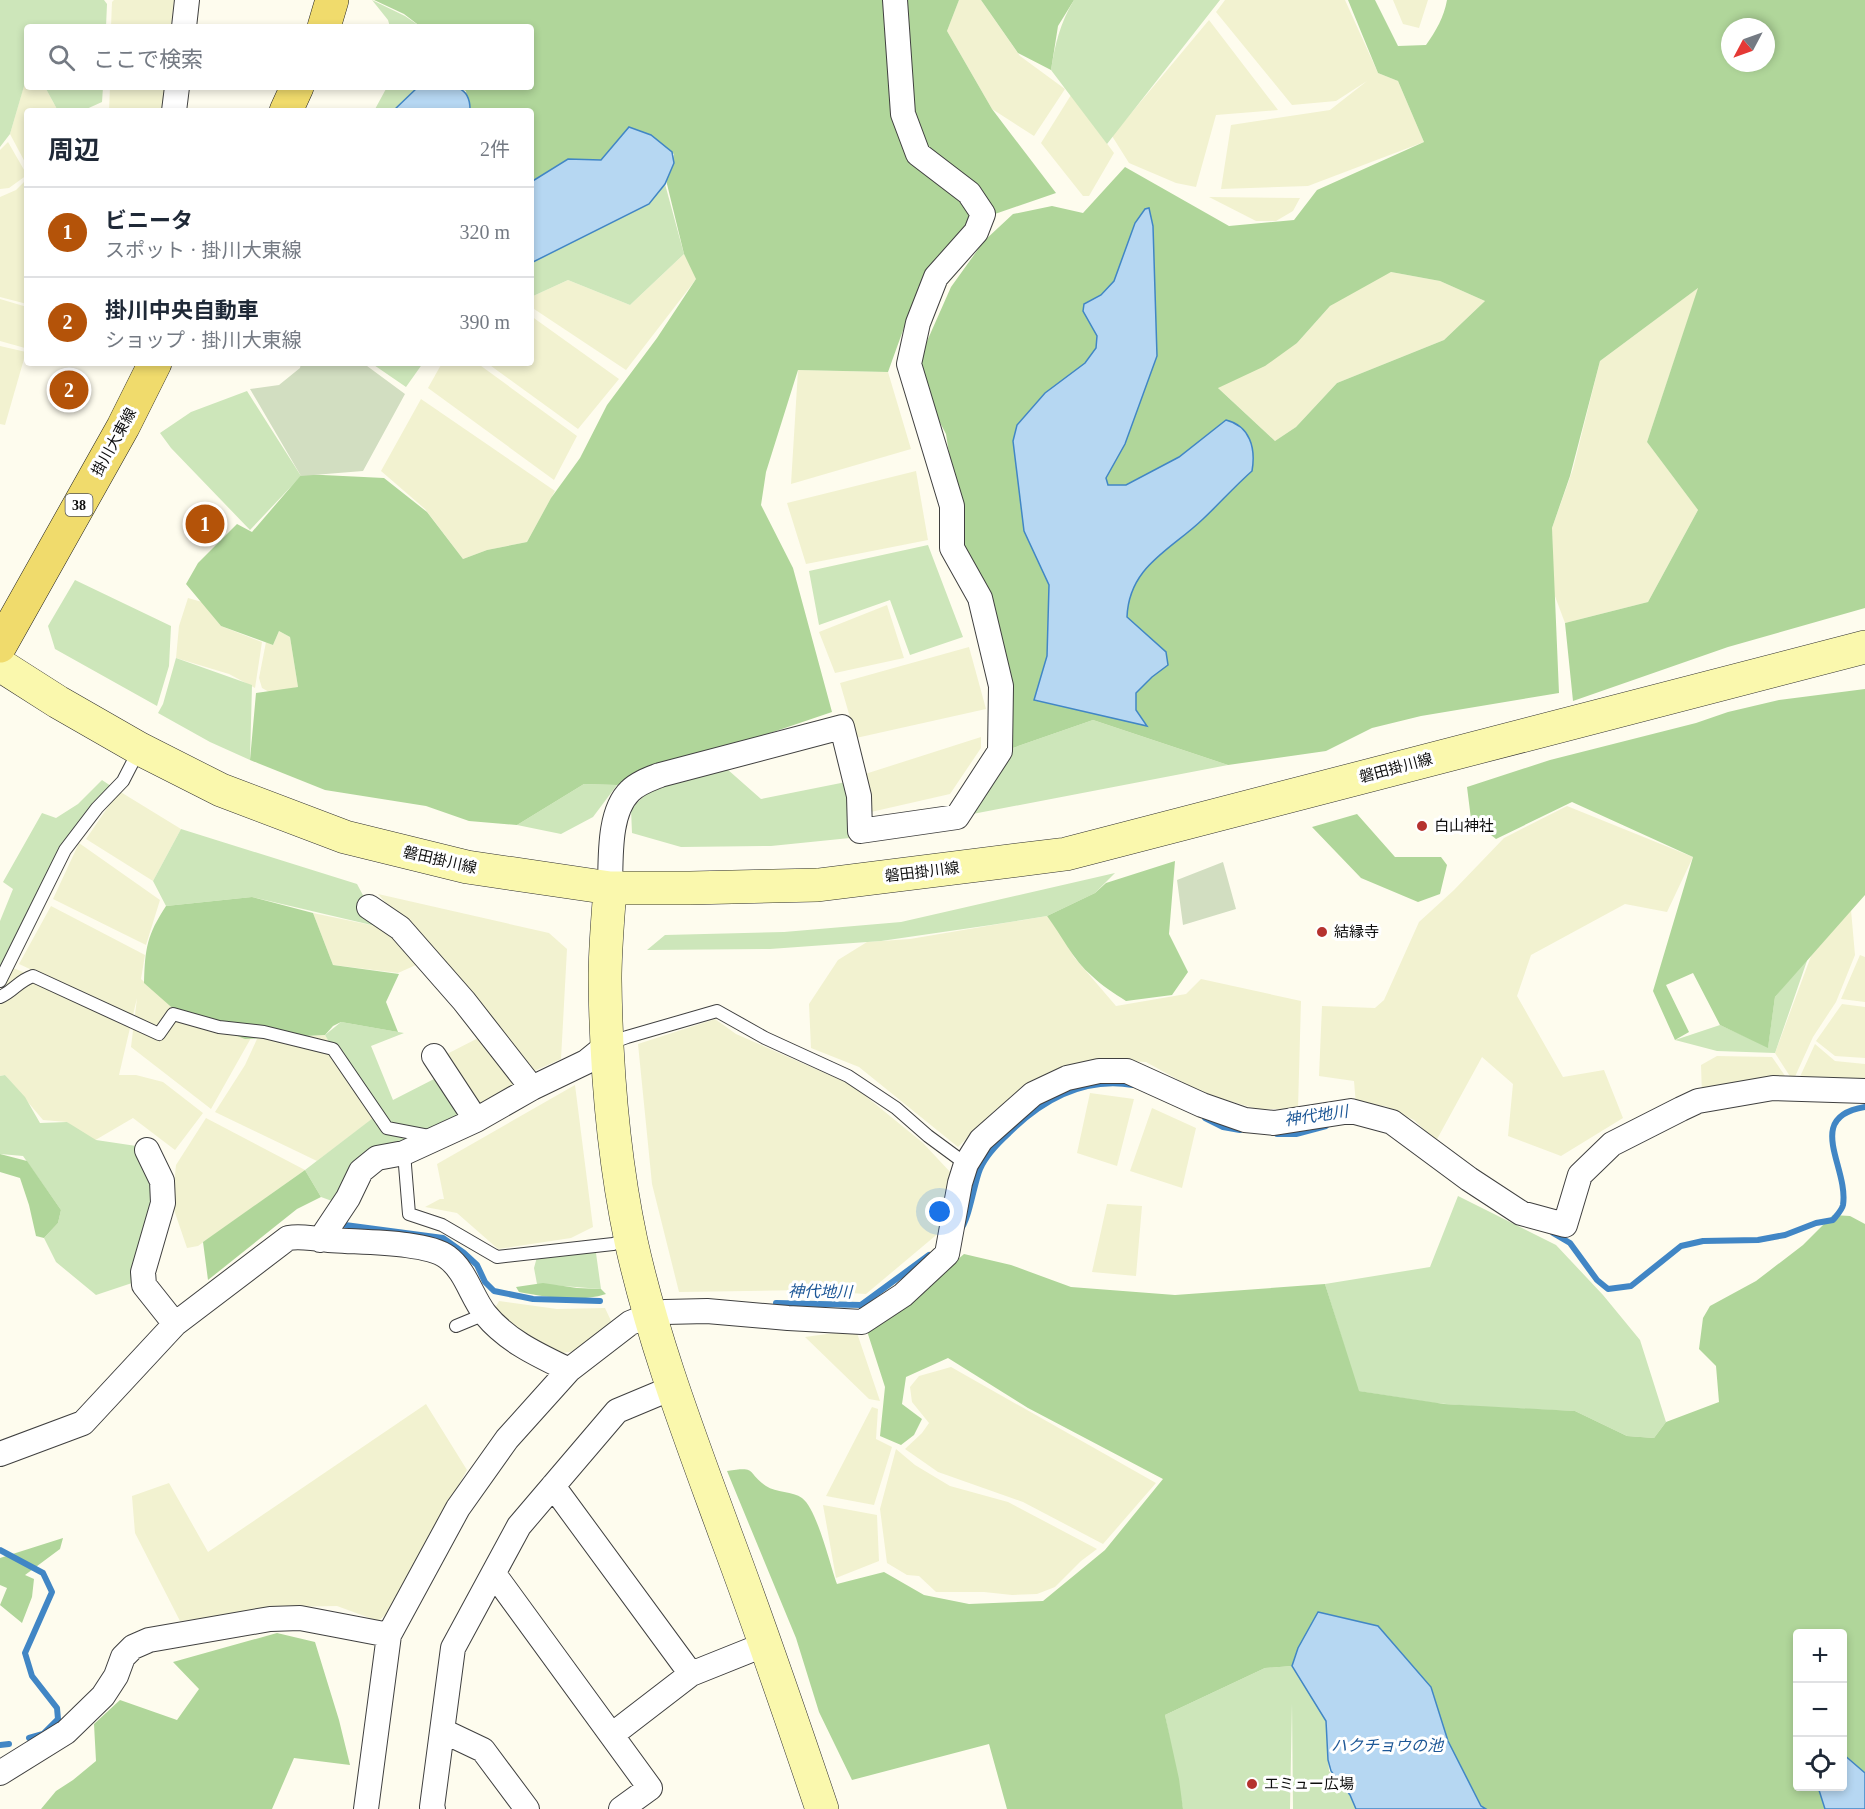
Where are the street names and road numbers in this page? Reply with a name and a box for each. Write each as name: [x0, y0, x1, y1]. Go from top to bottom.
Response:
street label: 掛川大東線: [88, 405, 139, 479]
road number: 38: [66, 494, 92, 516]
street label: 磐田掛川線: [1357, 750, 1434, 785]
street label: 磐田掛川線: [402, 843, 479, 876]
street label: 磐田掛川線: [884, 858, 960, 885]

